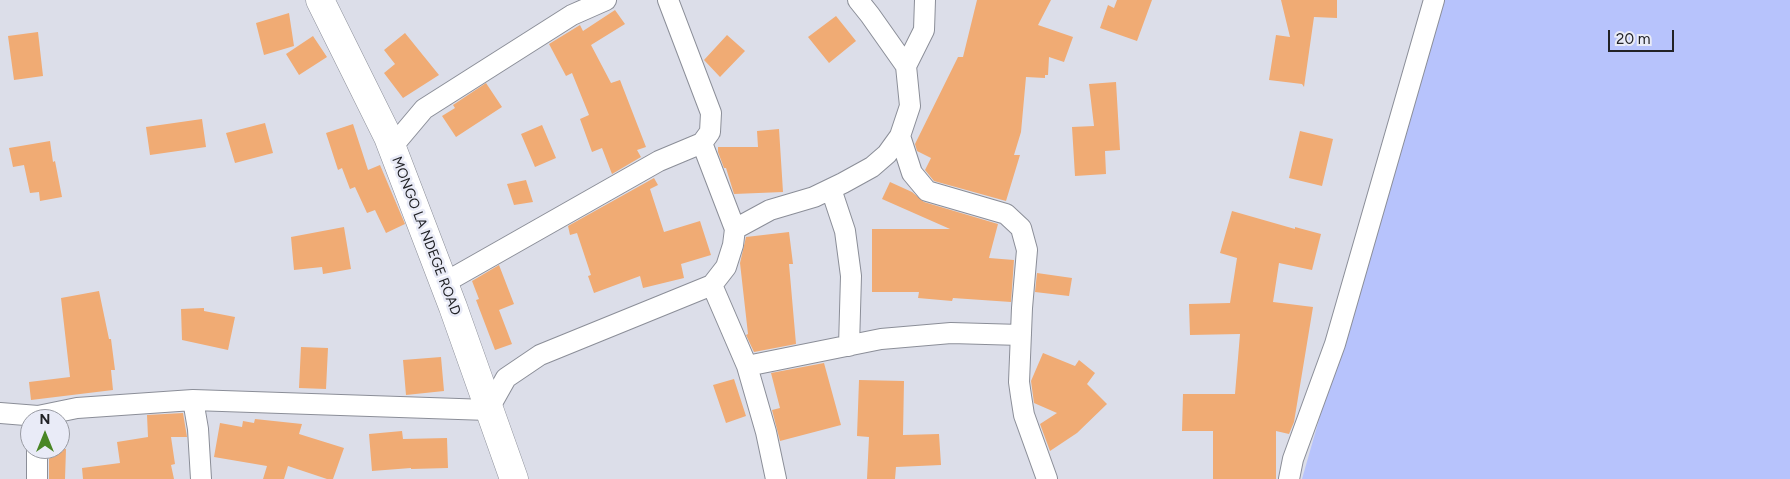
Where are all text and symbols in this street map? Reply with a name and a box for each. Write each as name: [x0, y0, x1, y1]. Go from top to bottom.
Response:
scale bar: [1610, 20, 1676, 52]
text: 20 m: [1616, 30, 1650, 48]
street label: MONGO LA NDEGE ROAD: [388, 154, 464, 318]
north arrow: [20, 409, 70, 459]
text: N: [40, 411, 50, 428]

